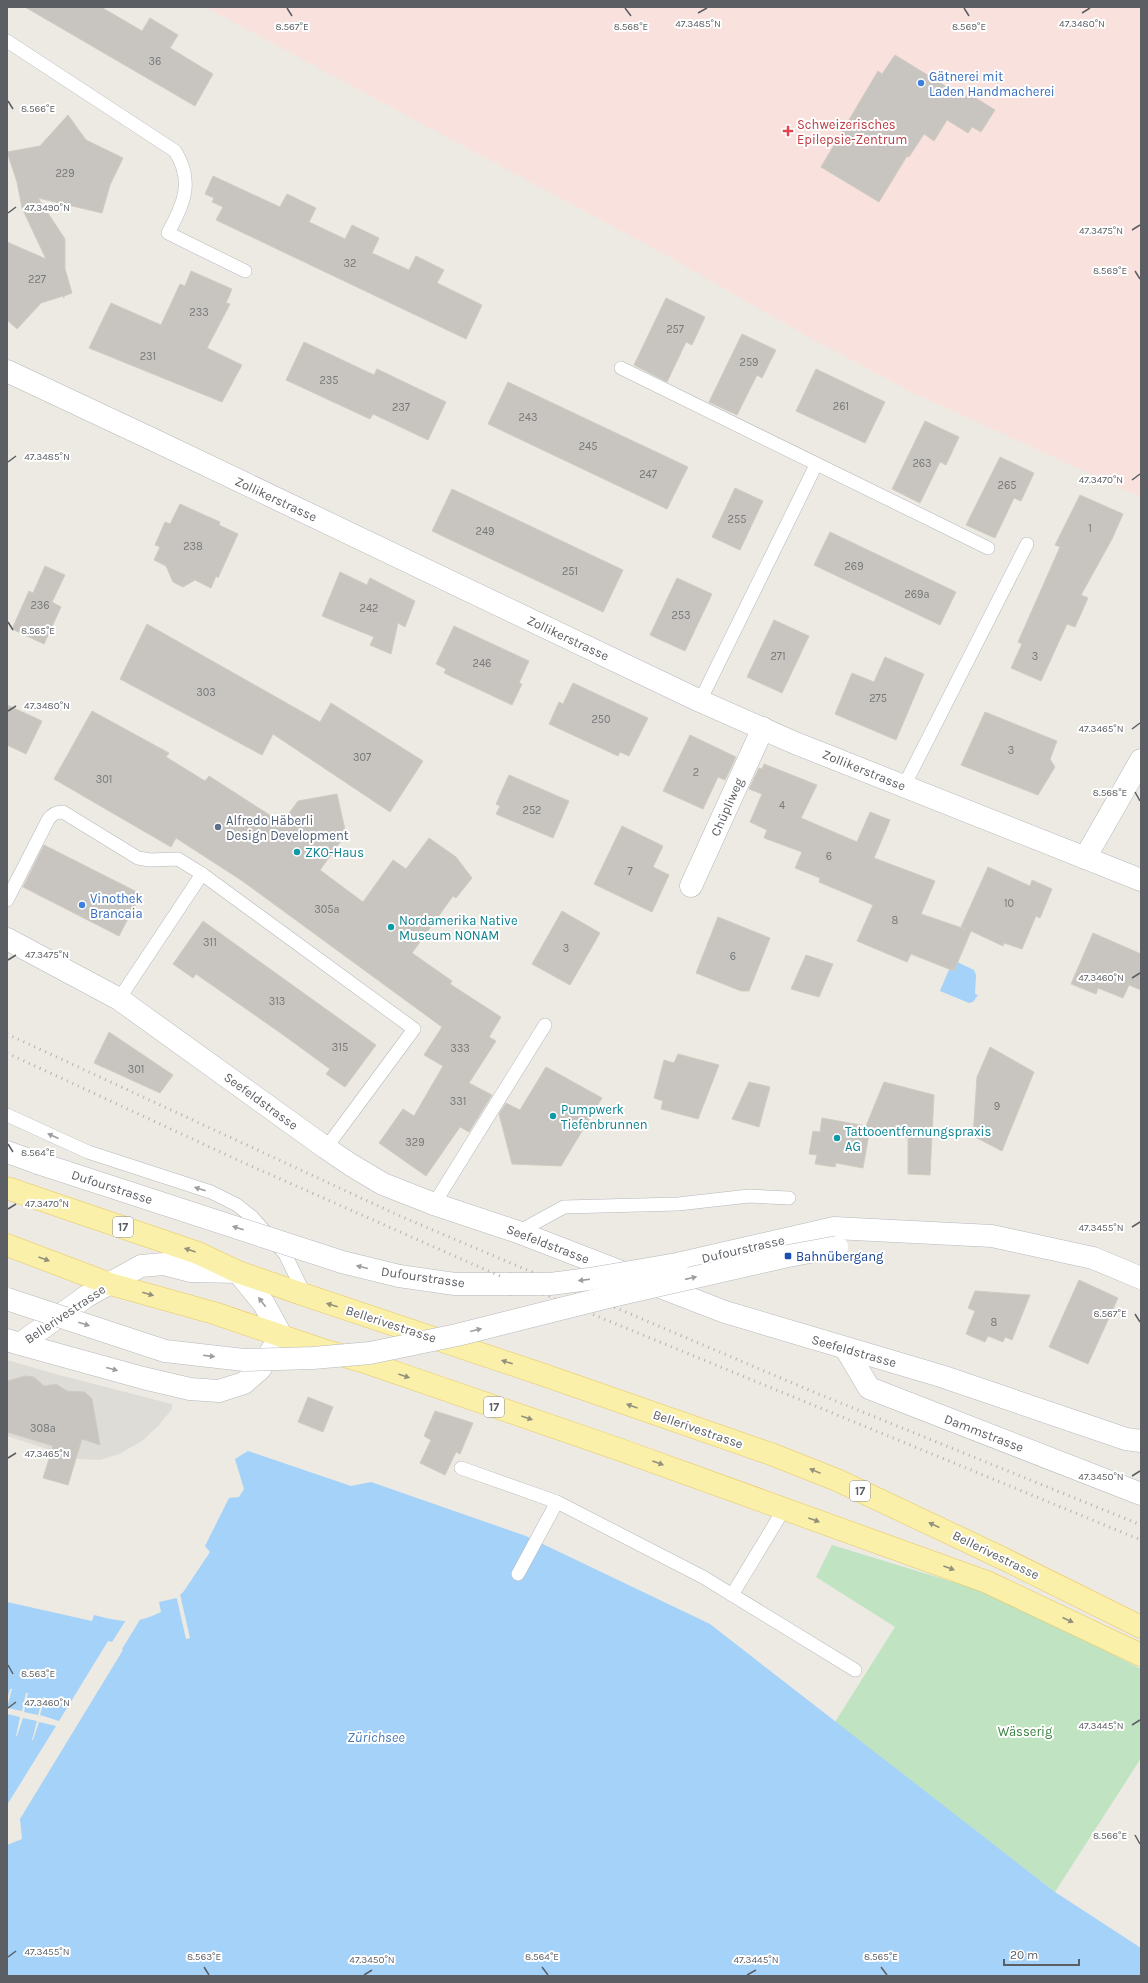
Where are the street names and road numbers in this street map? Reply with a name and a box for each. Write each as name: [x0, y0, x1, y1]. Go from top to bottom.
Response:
street label: Zollikerstrasse: [233, 473, 320, 525]
street label: Zollikerstrasse: [525, 612, 612, 664]
street label: Zollikerstrasse: [820, 746, 908, 794]
street label: Chüpliweg: [707, 775, 747, 838]
street label: Seefeldstrasse: [221, 1069, 301, 1133]
street label: Dufourstrasse: [70, 1167, 155, 1207]
road number: 17: [113, 1217, 133, 1237]
street label: Seefeldstrasse: [504, 1221, 592, 1267]
street label: Dufourstrasse: [700, 1232, 786, 1266]
street label: Dufourstrasse: [380, 1264, 466, 1290]
street label: Bellerivestrasse: [22, 1281, 109, 1347]
street label: Bellerivestrasse: [344, 1302, 439, 1346]
street label: Seefeldstrasse: [810, 1332, 898, 1370]
road number: 17: [484, 1397, 504, 1417]
street label: Bellerivestrasse: [651, 1407, 745, 1452]
street label: Dammstrasse: [942, 1411, 1026, 1455]
road number: 17: [850, 1481, 870, 1501]
street label: Bellerivestrasse: [950, 1528, 1042, 1583]

